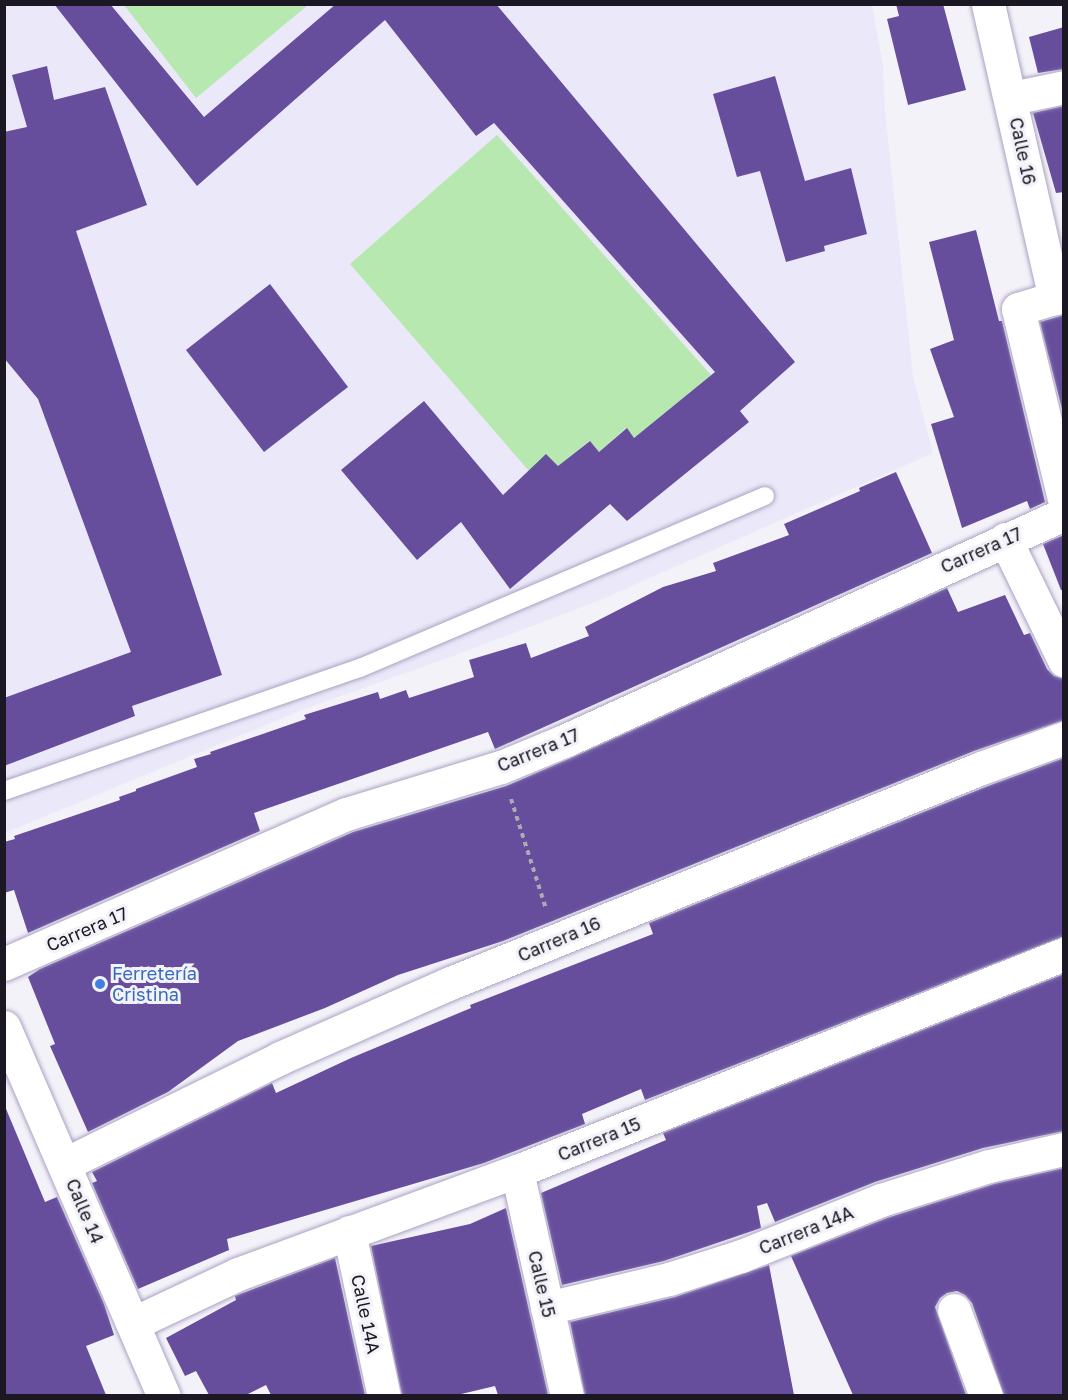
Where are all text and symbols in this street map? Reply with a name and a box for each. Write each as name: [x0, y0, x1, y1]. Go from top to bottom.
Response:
street label: Calle 16: [1005, 115, 1041, 187]
street label: Carrera 17: [937, 523, 1025, 577]
street label: Carrera 17: [494, 724, 582, 776]
street label: Carrera 17: [43, 902, 131, 956]
street label: Carrera 16: [514, 912, 604, 966]
place label: Ferretería Cristina: [112, 963, 197, 1006]
marker: Ferretería Cristina: [93, 977, 107, 991]
street label: Carrera 15: [554, 1113, 644, 1165]
street label: Calle 14: [62, 1175, 108, 1247]
street label: Carrera 14A: [756, 1201, 856, 1259]
street label: Calle 15: [524, 1249, 560, 1319]
street label: Calle 14A: [347, 1272, 385, 1356]

